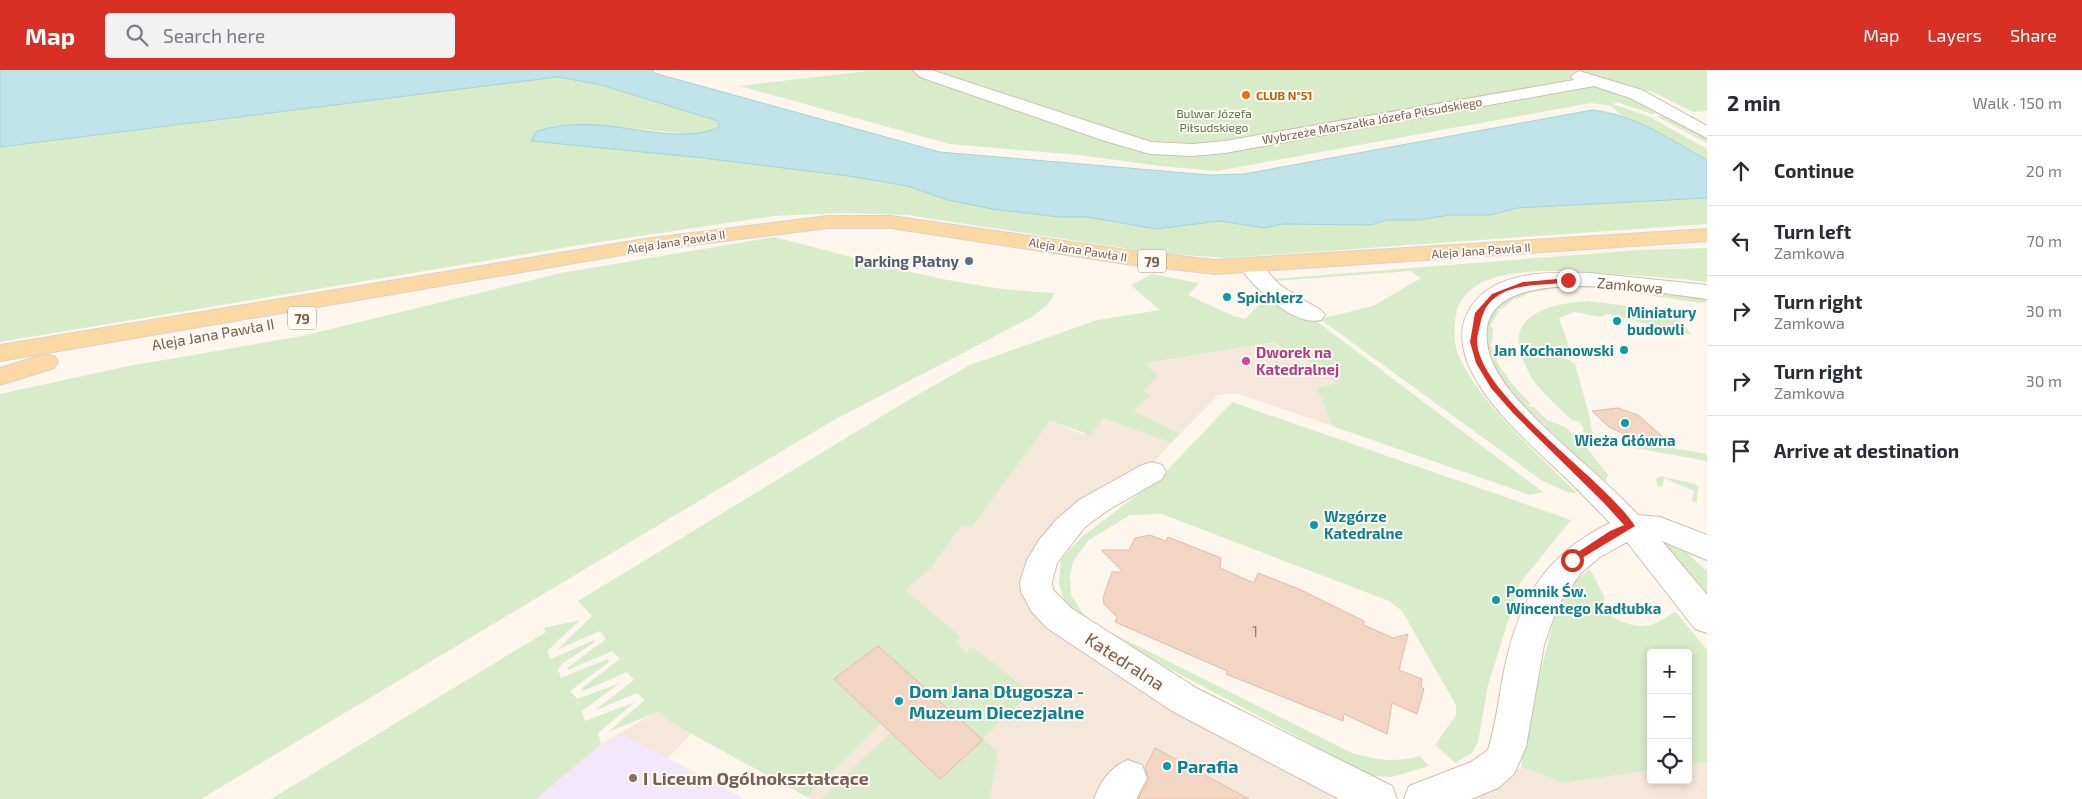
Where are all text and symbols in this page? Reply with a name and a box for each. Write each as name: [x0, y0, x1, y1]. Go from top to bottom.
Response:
search box: [105, 13, 455, 58]
text: Map: [25, 21, 75, 50]
icon: search: [123, 21, 151, 49]
text: Search here: [163, 24, 265, 47]
text: Map: [1863, 24, 1899, 46]
text: Layers: [1927, 24, 1982, 46]
text: Share: [2010, 24, 2057, 46]
place label: CLUB N°51: [1256, 88, 1312, 102]
marker: CLUB N°51: [1240, 89, 1252, 101]
text: 2 min: [1727, 90, 1781, 115]
text: Walk · 150 m: [1972, 93, 2062, 112]
street label: Wybrzeże Marszałka Józefa Piłsudskiego: [1261, 94, 1483, 146]
park label: Bulwar Józefa Piłsudskiego: [1176, 106, 1252, 134]
icon: ahead: [1727, 157, 1755, 185]
text: Continue: [1774, 159, 1854, 182]
text: 20 m: [2026, 161, 2062, 180]
text: Turn left: [1774, 220, 1851, 243]
street label: Aleja Jana Pawła II: [626, 226, 726, 257]
icon: left: [1727, 227, 1755, 255]
text: 70 m: [2027, 231, 2062, 250]
street label: Aleja Jana Pawła II: [1028, 234, 1128, 265]
street label: Aleja Jana Pawła II: [1431, 240, 1531, 261]
text: Zamkowa: [1774, 243, 1845, 262]
road number: 79: [1138, 250, 1166, 272]
place label: Parking Płatny: [854, 252, 960, 271]
marker: Parking Płatny: [963, 255, 975, 267]
route end: [1557, 269, 1580, 292]
street label: Zamkowa: [1596, 273, 1664, 297]
place label: Spichlerz: [1237, 288, 1303, 306]
text: Turn right: [1774, 290, 1862, 313]
marker: Spichlerz: [1221, 291, 1233, 303]
icon: right: [1727, 297, 1755, 325]
text: 30 m: [2026, 301, 2062, 320]
place label: Miniatury budowli: [1627, 303, 1697, 338]
road number: 79: [288, 307, 316, 330]
text: Zamkowa: [1774, 313, 1845, 332]
street label: Aleja Jana Pawła II: [150, 314, 276, 355]
marker: Miniatury budowli: [1611, 315, 1623, 327]
place label: Jan Kochanowski: [1493, 341, 1614, 359]
place label: Dworek na Katedralnej: [1256, 343, 1339, 378]
marker: Jan Kochanowski: [1618, 344, 1630, 356]
marker: Dworek na Katedralnej: [1240, 355, 1252, 367]
text: Turn right: [1774, 360, 1862, 383]
icon: right: [1727, 367, 1755, 395]
text: 30 m: [2026, 371, 2062, 390]
text: Zamkowa: [1774, 383, 1845, 402]
marker: Wieża Główna: [1619, 417, 1631, 429]
place label: Wieża Główna: [1574, 431, 1676, 449]
icon: arrive: [1727, 437, 1755, 465]
text: Arrive at destination: [1774, 439, 1959, 462]
place label: Wzgórze Katedralne: [1324, 507, 1403, 542]
marker: Wzgórze Katedralne: [1308, 519, 1320, 531]
route start: [1561, 549, 1584, 572]
place label: Pomnik Św. Wincentego Kadłubka: [1506, 582, 1661, 617]
marker: Pomnik Św. Wincentego Kadłubka: [1490, 594, 1502, 606]
house number: 1: [1252, 622, 1258, 640]
street label: Katedralna: [1081, 627, 1169, 695]
map controls: [1647, 649, 1692, 784]
button: +: [1647, 649, 1692, 694]
place label: Dom Jana Długosza - Muzeum Diecezjalne: [909, 680, 1084, 723]
button: −: [1647, 694, 1692, 739]
marker: Dom Jana Długosza - Muzeum Diecezjalne: [893, 695, 905, 707]
button: locate: [1647, 739, 1692, 784]
place label: Parafia: [1177, 755, 1238, 777]
marker: Parafia: [1161, 760, 1173, 772]
place label: I Liceum Ogólnokształcące: [643, 767, 869, 789]
marker: I Liceum Ogólnokształcące: [627, 772, 639, 784]

